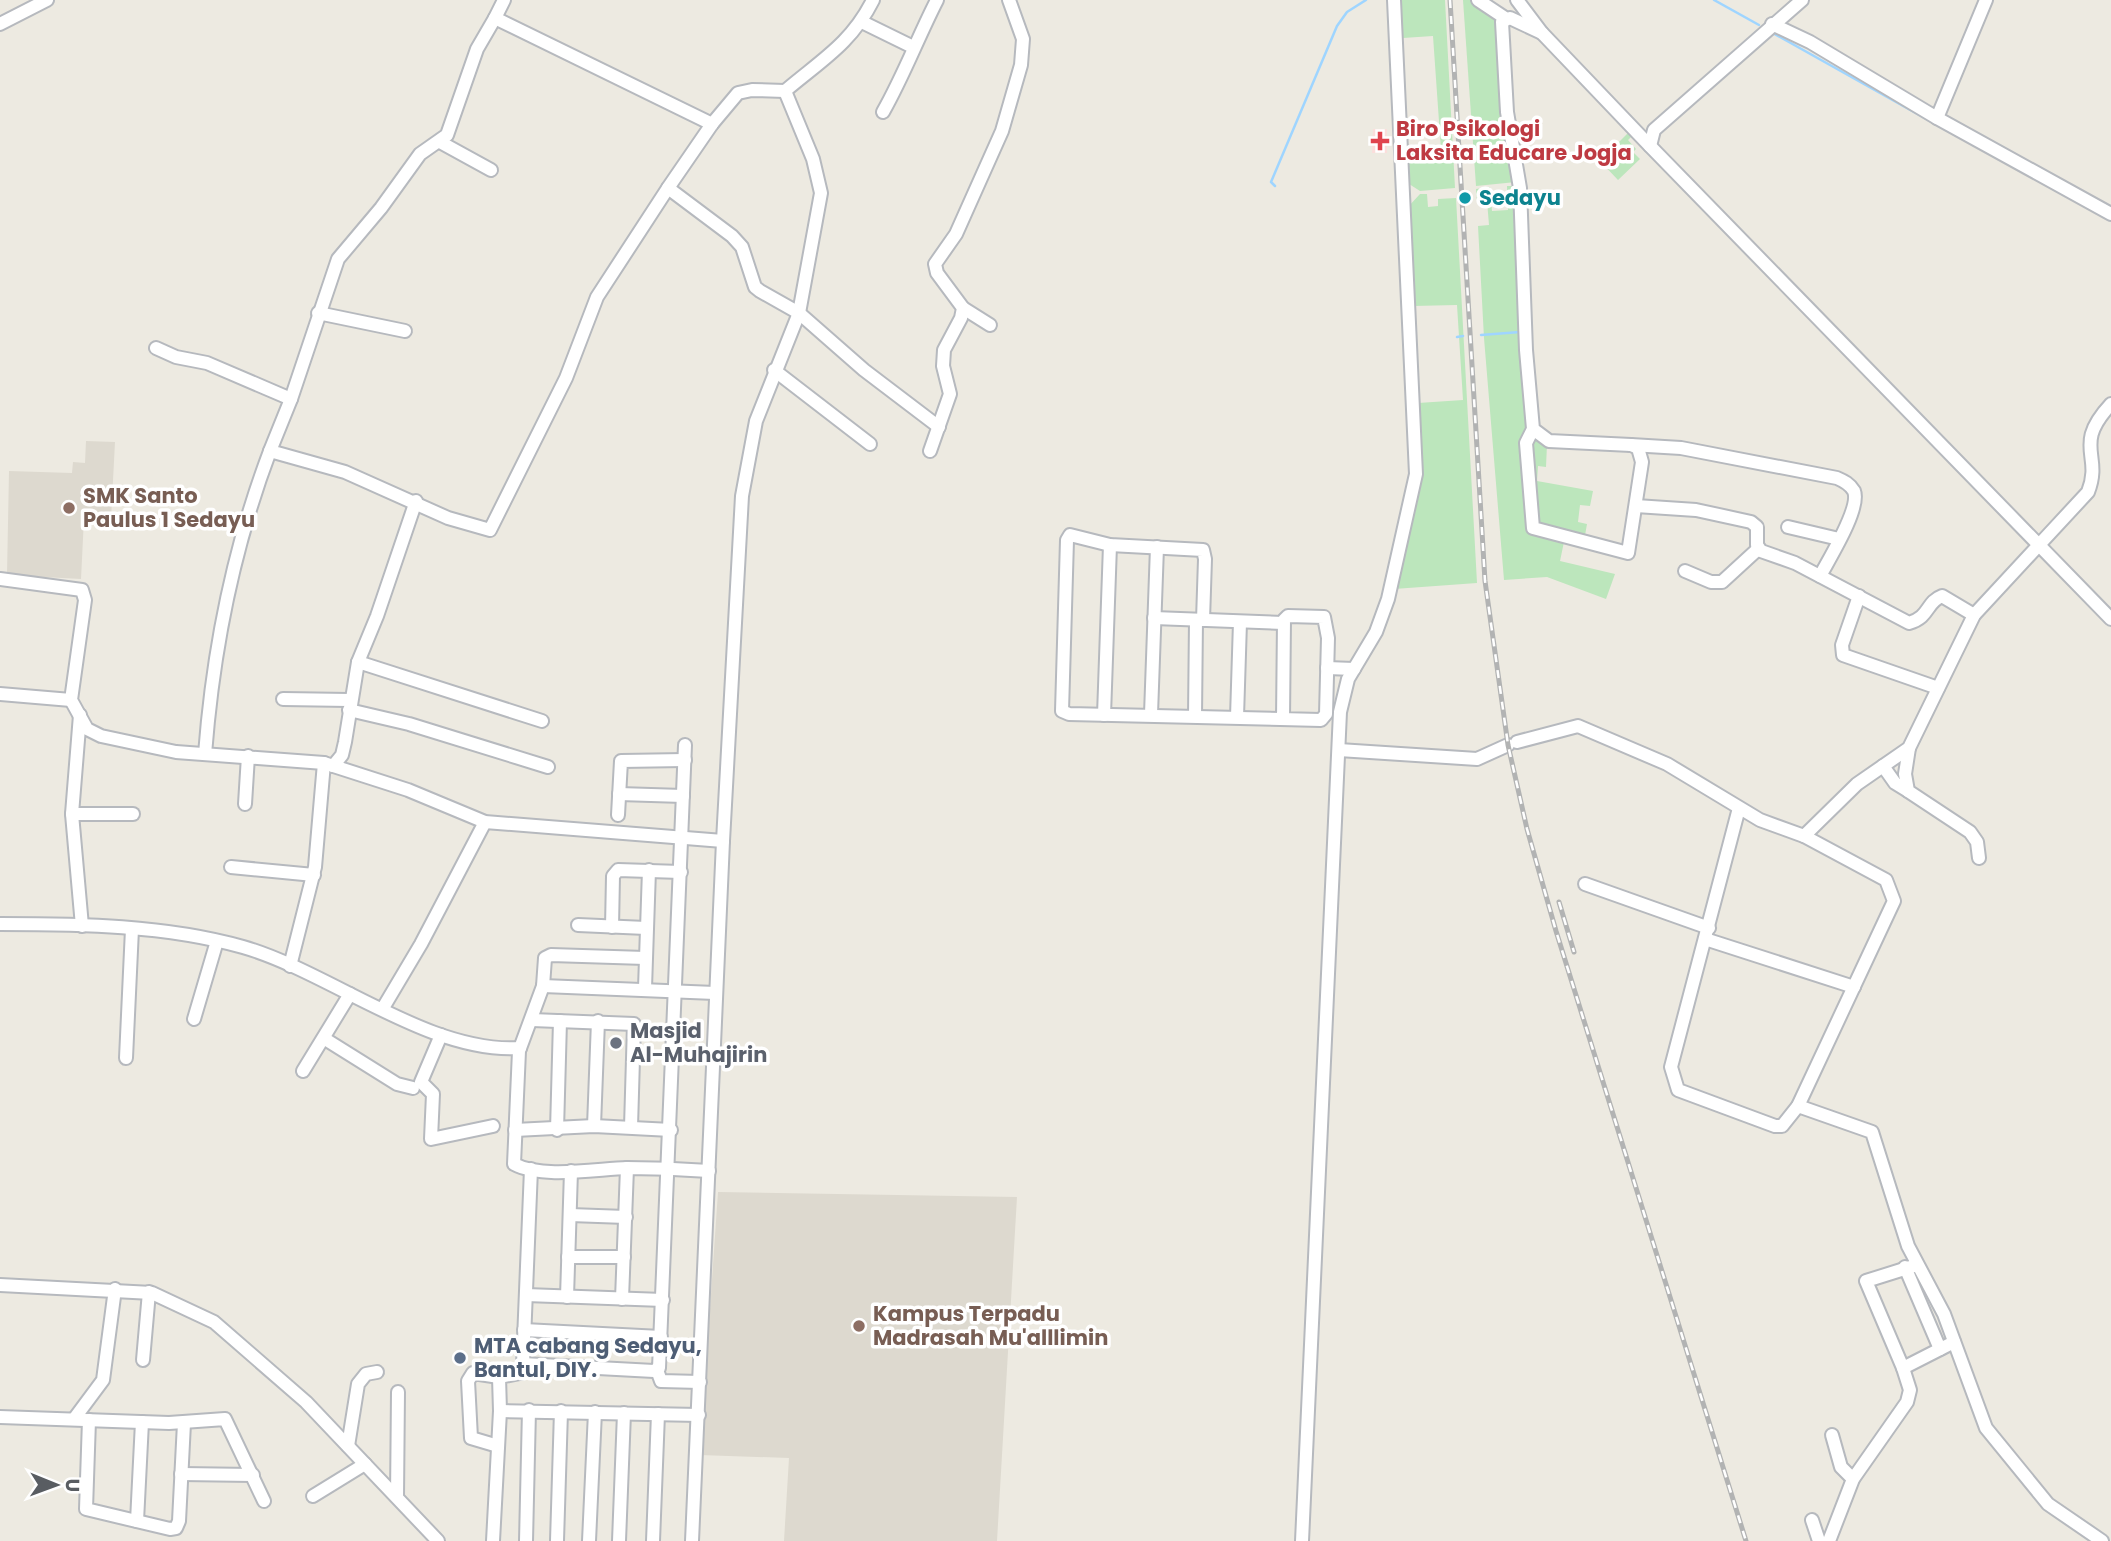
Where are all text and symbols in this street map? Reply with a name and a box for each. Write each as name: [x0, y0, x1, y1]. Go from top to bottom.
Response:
place label: Biro Psikologi Laksita Educare Jogja: [1396, 114, 1632, 167]
marker: Biro Psikologi Laksita Educare Jogja: [1370, 131, 1390, 151]
place label: Sedayu: [1479, 183, 1561, 212]
marker: Sedayu: [1457, 190, 1473, 206]
place label: SMK Santo Paulus 1 Sedayu: [83, 481, 255, 534]
marker: SMK Santo Paulus 1 Sedayu: [61, 500, 77, 516]
place label: Masjid Al-Muhajirin: [630, 1016, 767, 1069]
marker: Masjid Al-Muhajirin: [608, 1035, 624, 1051]
place label: Kampus Terpadu Madrasah Mu'alllimin: [873, 1299, 1108, 1352]
marker: Kampus Terpadu Madrasah Mu'alllimin: [851, 1318, 867, 1334]
place label: MTA cabang Sedayu, Bantul, DIY.: [474, 1331, 702, 1384]
marker: MTA cabang Sedayu, Bantul, DIY.: [452, 1350, 468, 1366]
north arrow: [21, 1450, 91, 1520]
text: U: [59, 1478, 86, 1492]

